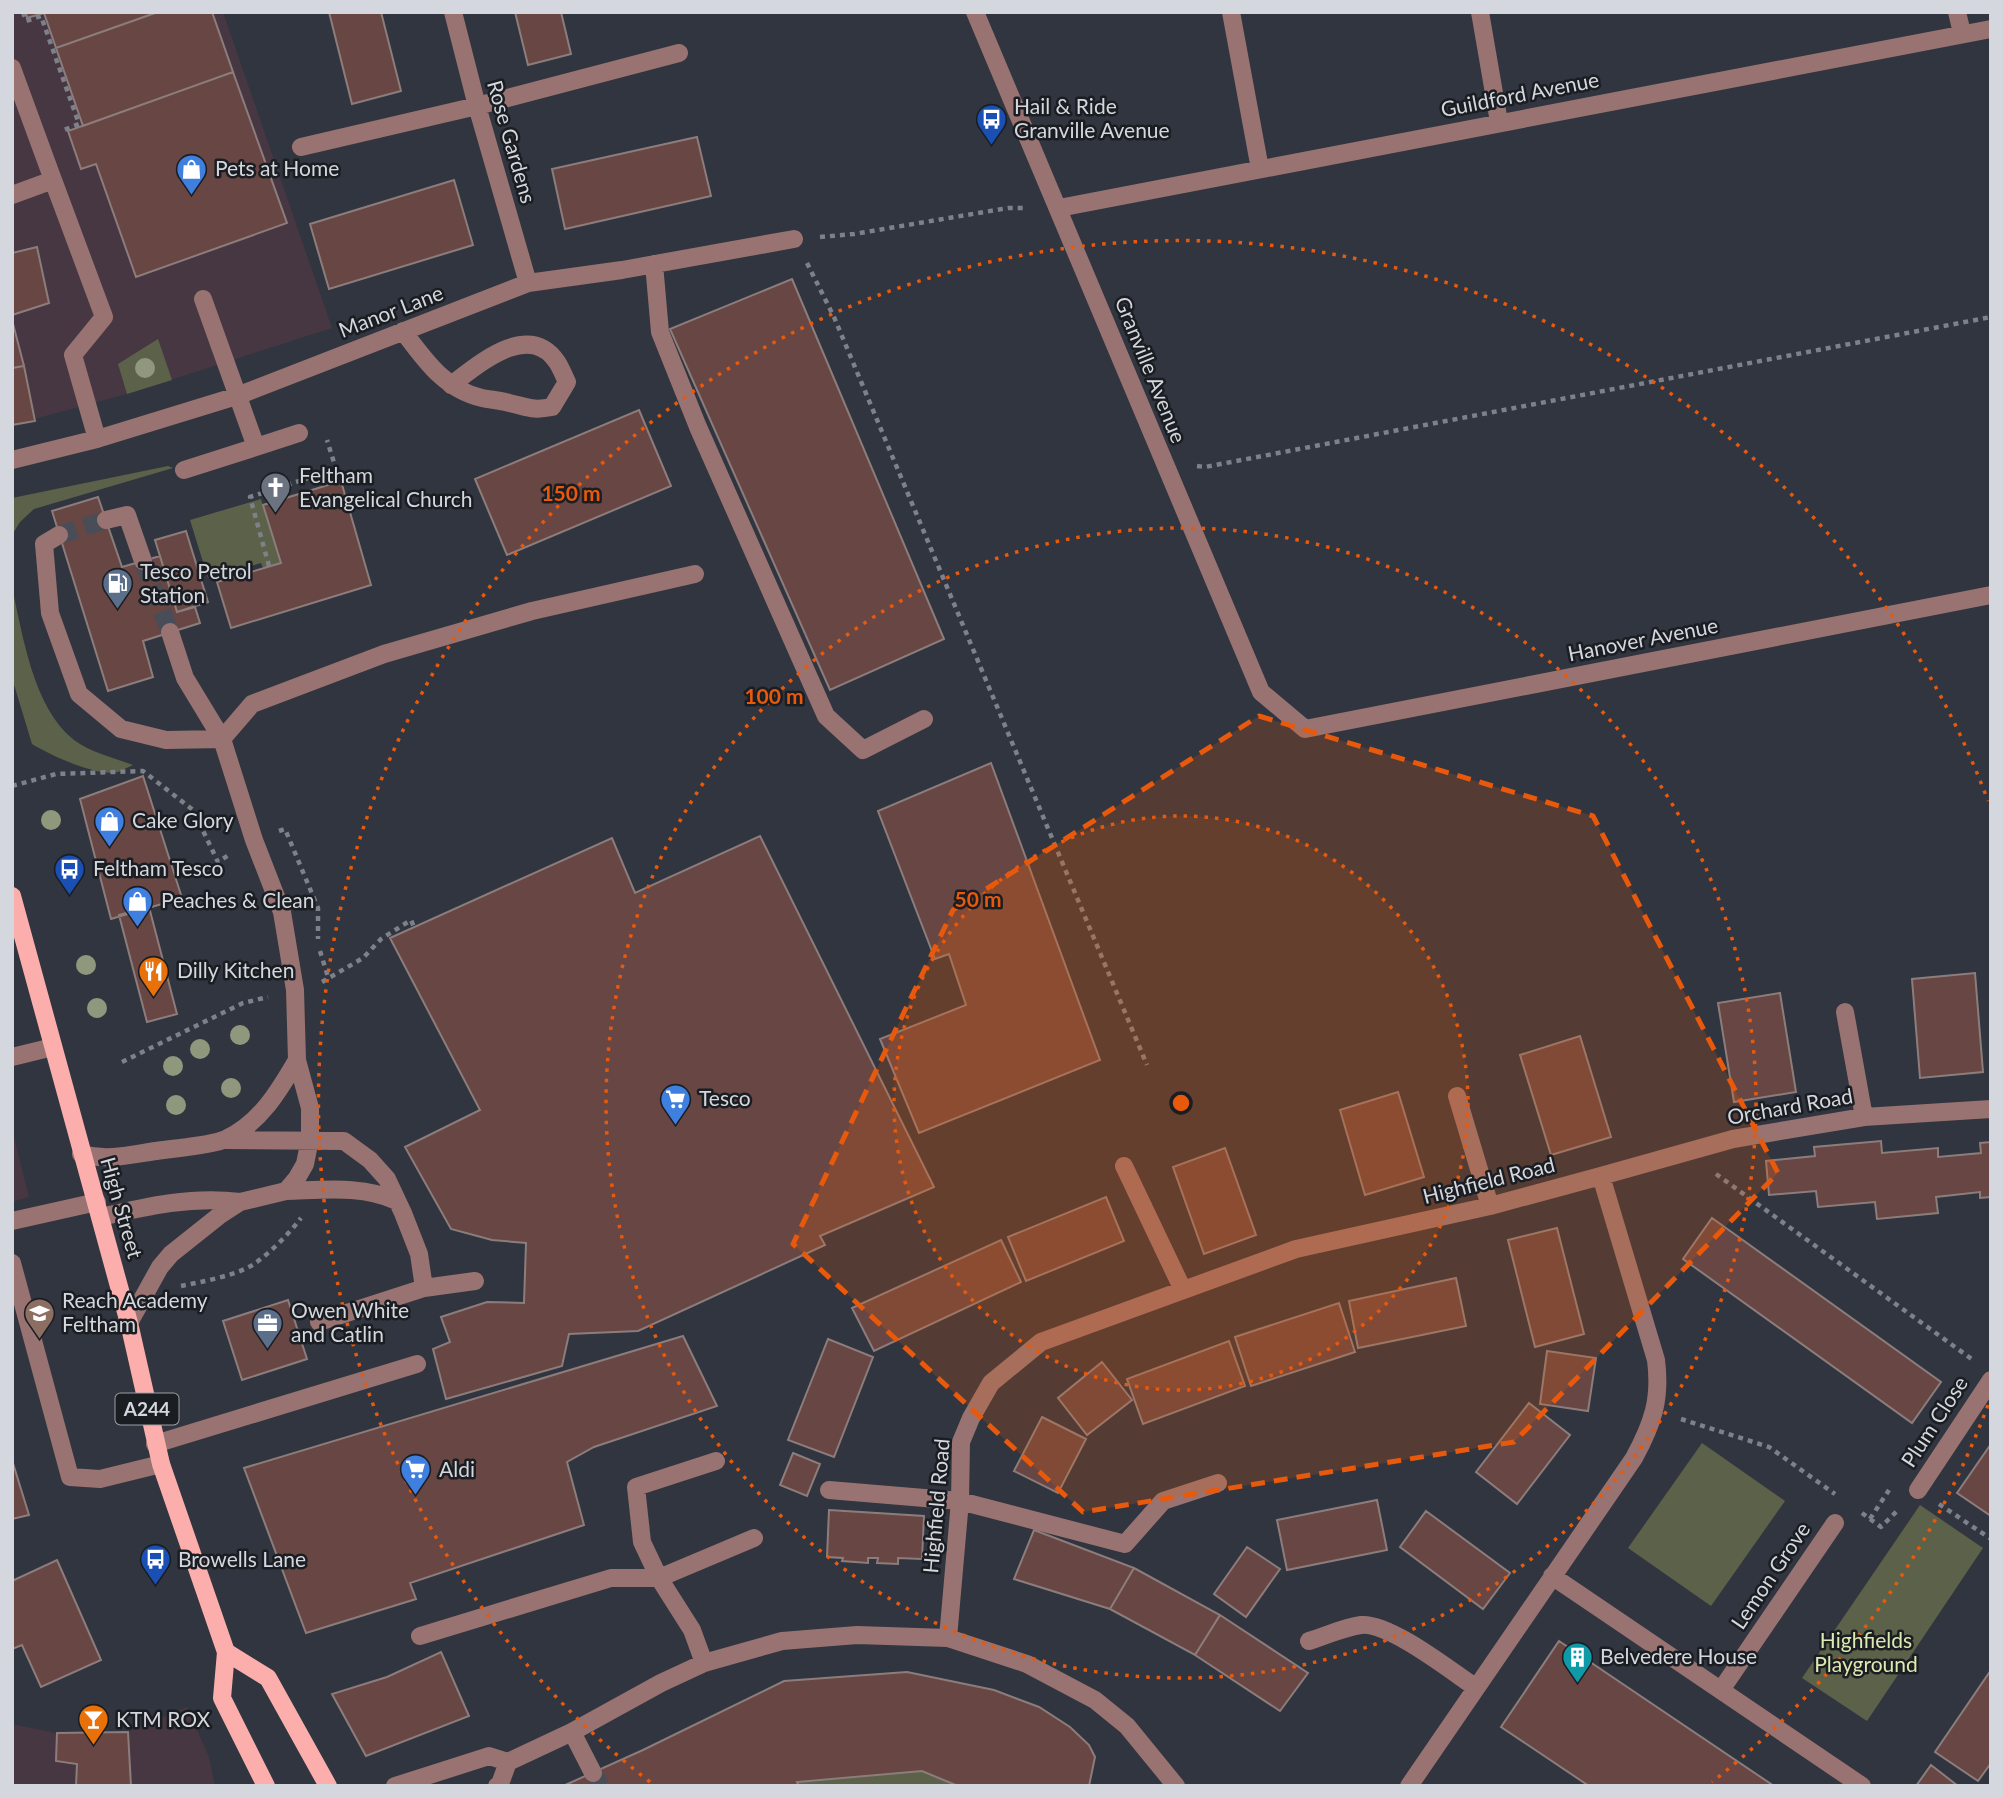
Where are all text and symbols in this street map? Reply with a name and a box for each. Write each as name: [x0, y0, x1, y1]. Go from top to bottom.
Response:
street label: Guildford Avenue: [1438, 66, 1601, 121]
street label: Rose Gardens: [483, 77, 542, 206]
place label: Hail & Ride Granville Avenue: [1014, 93, 1170, 142]
bus stop icon: Hail & Ride Granville Avenue: [974, 102, 1008, 146]
shop icon: Pets at Home: [175, 152, 209, 196]
place label: Pets at Home: [215, 155, 339, 180]
street label: Manor Lane: [335, 279, 446, 342]
street label: Granville Avenue: [1111, 293, 1192, 446]
place label: Feltham Evangelical Church: [299, 462, 472, 511]
church icon: Feltham Evangelical Church: [259, 471, 293, 515]
text: 150 m: [541, 480, 601, 505]
place label: Tesco Petrol Station: [140, 558, 252, 607]
fuel station icon: Tesco Petrol Station: [100, 567, 134, 611]
street label: Hanover Avenue: [1565, 612, 1720, 665]
text: 100 m: [744, 683, 804, 708]
shop icon: Cake Glory: [92, 804, 126, 848]
place label: Cake Glory: [132, 807, 234, 832]
bus stop icon: Feltham Tesco: [53, 852, 87, 896]
place label: Feltham Tesco: [93, 855, 224, 880]
shop icon: Peaches & Clean: [121, 884, 155, 928]
text: 50 m: [954, 886, 1002, 911]
place label: Peaches & Clean: [161, 887, 314, 912]
restaurant icon: Dilly Kitchen: [137, 954, 171, 998]
place label: Dilly Kitchen: [177, 957, 294, 982]
supermarket icon: Tesco: [659, 1082, 693, 1126]
street label: Orchard Road: [1725, 1082, 1854, 1129]
place label: Tesco: [699, 1085, 751, 1110]
centre of rings: [1169, 1091, 1193, 1115]
street label: Highfield Road: [1420, 1151, 1557, 1208]
street label: High Street: [96, 1154, 149, 1262]
place label: Reach Academy Feltham: [62, 1287, 208, 1336]
school or university icon: Reach Academy Feltham: [22, 1296, 56, 1340]
place label: Owen White and Catlin: [291, 1297, 409, 1346]
office icon: Owen White and Catlin: [251, 1306, 285, 1350]
street label: Plum Close: [1895, 1371, 1972, 1471]
road number: A244: [116, 1394, 178, 1424]
street label: Highfield Road: [917, 1437, 954, 1574]
supermarket icon: Aldi: [399, 1453, 433, 1497]
place label: Aldi: [439, 1456, 475, 1481]
street label: Lemon Grove: [1725, 1517, 1815, 1633]
bus stop icon: Browells Lane: [138, 1543, 172, 1587]
place label: Browells Lane: [178, 1546, 306, 1571]
park label: Highfields Playground: [1814, 1627, 1918, 1676]
building icon: Belvedere House: [1560, 1640, 1594, 1684]
place label: Belvedere House: [1600, 1643, 1757, 1668]
bar icon: KTM ROX: [76, 1703, 110, 1747]
place label: KTM ROX: [116, 1706, 210, 1731]

